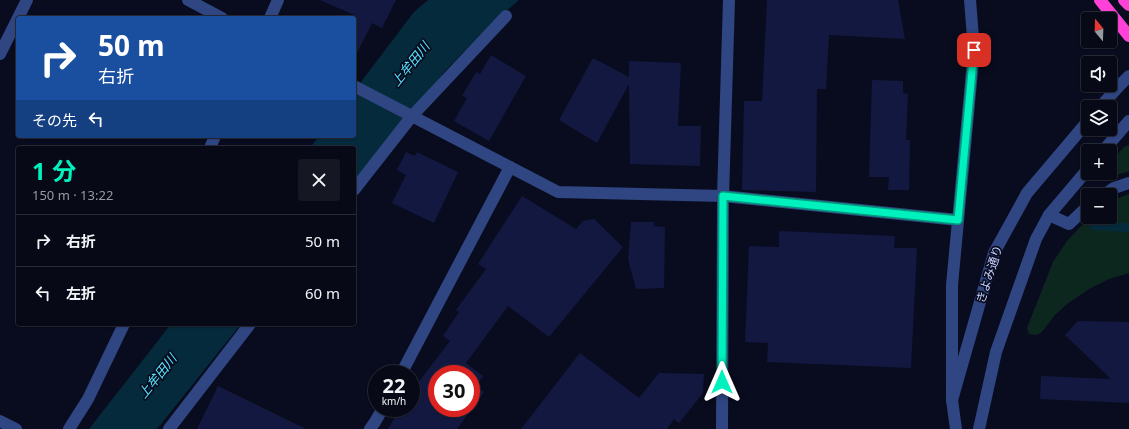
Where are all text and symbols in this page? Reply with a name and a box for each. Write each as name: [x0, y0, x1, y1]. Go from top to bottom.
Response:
north arrow: [1081, 12, 1117, 48]
map controls: [1081, 12, 1117, 224]
text: 50 m: [98, 26, 165, 64]
icon: right: [32, 32, 84, 84]
pin: [957, 33, 991, 67]
water label: 上牟田川: [387, 37, 435, 90]
icon: arrive: [963, 39, 985, 61]
button: sound: [1081, 56, 1117, 92]
text: 右折: [98, 64, 134, 88]
button: layers: [1081, 100, 1117, 136]
icon: left: [85, 108, 107, 130]
text: その先: [32, 110, 77, 130]
button: +: [1081, 144, 1117, 180]
text: 1 分: [32, 154, 76, 187]
button: close: [298, 159, 340, 201]
text: 150 m · 13:22: [32, 186, 113, 204]
button: −: [1081, 188, 1117, 224]
icon: right: [32, 230, 54, 252]
text: 右折: [66, 231, 96, 251]
text: 50 m: [305, 231, 340, 251]
street label: きよみ通り: [972, 243, 1006, 305]
icon: left: [32, 282, 54, 304]
text: 左折: [66, 283, 96, 303]
text: 60 m: [305, 283, 340, 303]
water label: 上牟田川: [134, 349, 182, 402]
position arrow: [701, 361, 743, 403]
speed limit sign: 30: [428, 365, 480, 417]
text: 22: [383, 372, 405, 399]
text: km/h: [382, 394, 406, 408]

